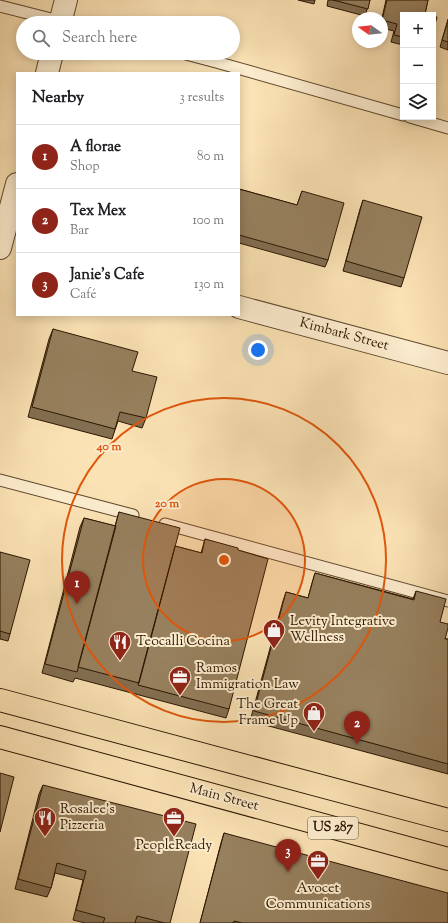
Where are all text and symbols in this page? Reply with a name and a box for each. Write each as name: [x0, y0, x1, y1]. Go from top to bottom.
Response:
north arrow: [352, 12, 388, 48]
map controls: [400, 12, 436, 120]
button: +: [400, 12, 436, 48]
search box: [16, 16, 240, 60]
icon: search: [30, 27, 52, 49]
text: Search here: [62, 28, 137, 49]
button: −: [400, 48, 436, 84]
button: layers: [400, 84, 436, 120]
text: Nearby: [32, 86, 84, 110]
text: 3 results: [179, 89, 224, 107]
text: A florae: [70, 137, 121, 158]
text: 1: [43, 148, 47, 166]
text: 80 m: [197, 148, 224, 166]
text: Shop: [70, 158, 99, 176]
text: Tex Mex: [70, 201, 126, 222]
text: 2: [42, 212, 48, 230]
text: 100 m: [192, 212, 224, 230]
text: Bar: [70, 222, 89, 240]
text: Janie's Cafe: [70, 265, 144, 286]
text: 3: [42, 276, 48, 294]
text: 130 m: [194, 276, 224, 294]
text: Café: [70, 286, 97, 304]
street label: Kimbark Street: [297, 314, 391, 357]
your location: [248, 340, 268, 360]
text: 40 m: [96, 438, 121, 456]
text: 20 m: [155, 495, 179, 513]
centre of rings: [217, 553, 231, 567]
pin: 1: [64, 571, 90, 604]
place label: Levity Integrative Wellness: [290, 612, 395, 648]
shop icon: Levity Integrative Wellness: [261, 617, 287, 650]
restaurant icon: Teocalli Cocina: [107, 629, 133, 662]
place label: Teocalli Cocina: [136, 632, 230, 652]
place label: Ramos Immigration Law: [196, 659, 299, 695]
office icon: Ramos Immigration Law: [167, 664, 193, 697]
place label: The Great Frame Up: [236, 695, 298, 731]
shop icon: The Great Frame Up: [301, 700, 327, 733]
pin: 2: [344, 711, 370, 744]
street label: Main Street: [187, 779, 261, 817]
place label: Rosalee's Pizzeria: [60, 800, 115, 836]
restaurant icon: Rosalee's Pizzeria: [32, 805, 58, 838]
office icon: PeopleReady: [161, 805, 187, 838]
road number: US 287: [308, 817, 358, 839]
place label: PeopleReady: [136, 836, 212, 856]
pin: 3: [275, 839, 301, 872]
office icon: Avocet Communications: [305, 848, 331, 881]
place label: Avocet Communications: [266, 879, 370, 915]

